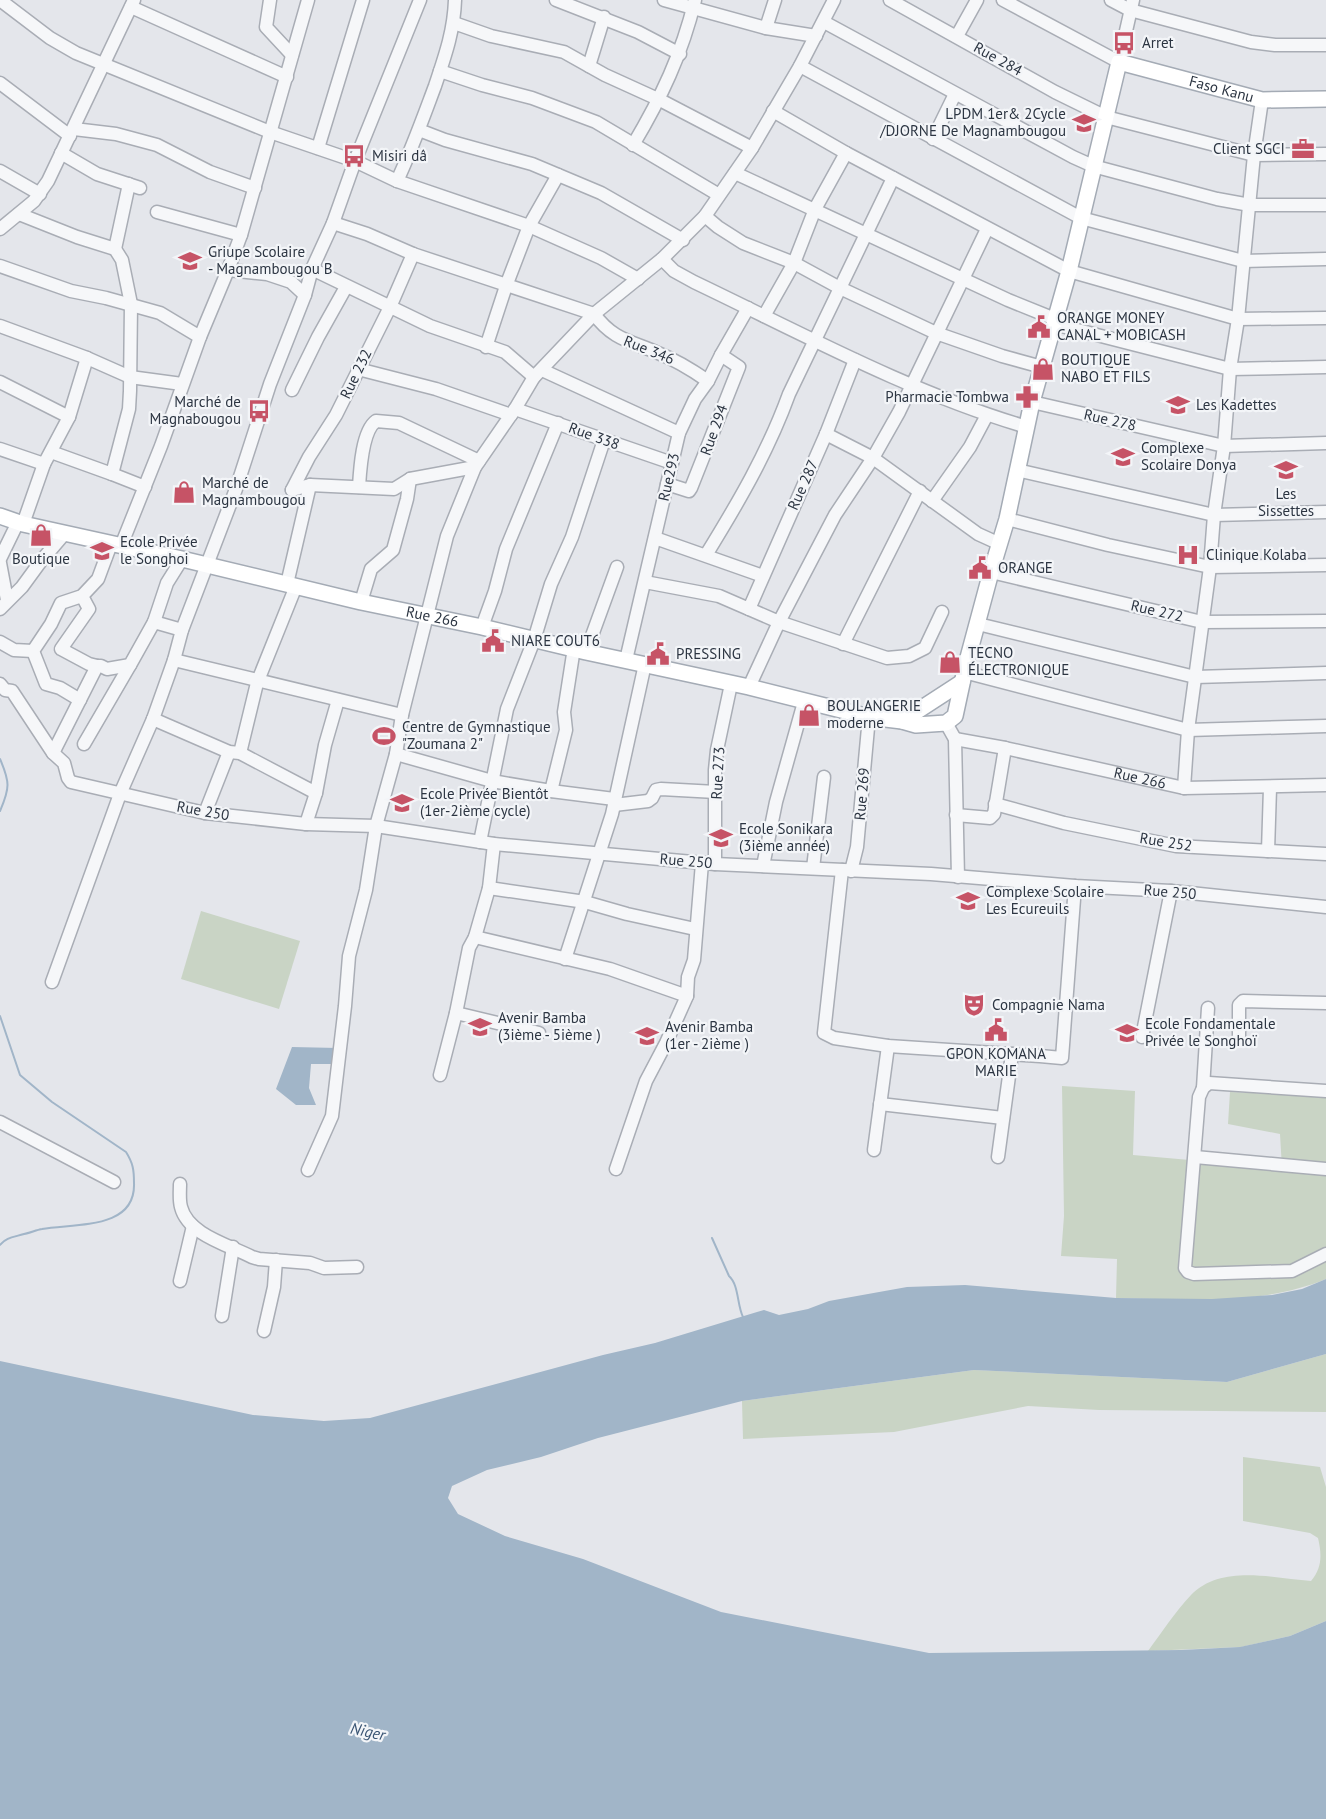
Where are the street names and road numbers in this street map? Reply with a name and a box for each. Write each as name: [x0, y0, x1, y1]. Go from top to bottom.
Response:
street label: Rue 284: [970, 37, 1026, 80]
street label: Faso Kanu: [1187, 71, 1256, 106]
street label: Rue 346: [621, 331, 677, 368]
street label: Rue 232: [335, 346, 376, 402]
street label: Rue 294: [696, 402, 732, 458]
street label: Rue 278: [1082, 404, 1138, 435]
street label: Rue 338: [566, 418, 622, 454]
street label: Rue293: [654, 451, 683, 503]
street label: Rue 287: [783, 457, 822, 513]
street label: Rue 272: [1129, 595, 1185, 626]
street label: Rue 266: [404, 602, 460, 631]
street label: Rue 273: [707, 746, 728, 800]
street label: Rue 266: [1112, 763, 1168, 793]
street label: Rue 269: [850, 767, 873, 821]
street label: Rue 250: [175, 797, 231, 824]
street label: Rue 252: [1138, 828, 1194, 855]
street label: Rue 250: [659, 849, 713, 872]
street label: Rue 250: [1143, 880, 1197, 903]

